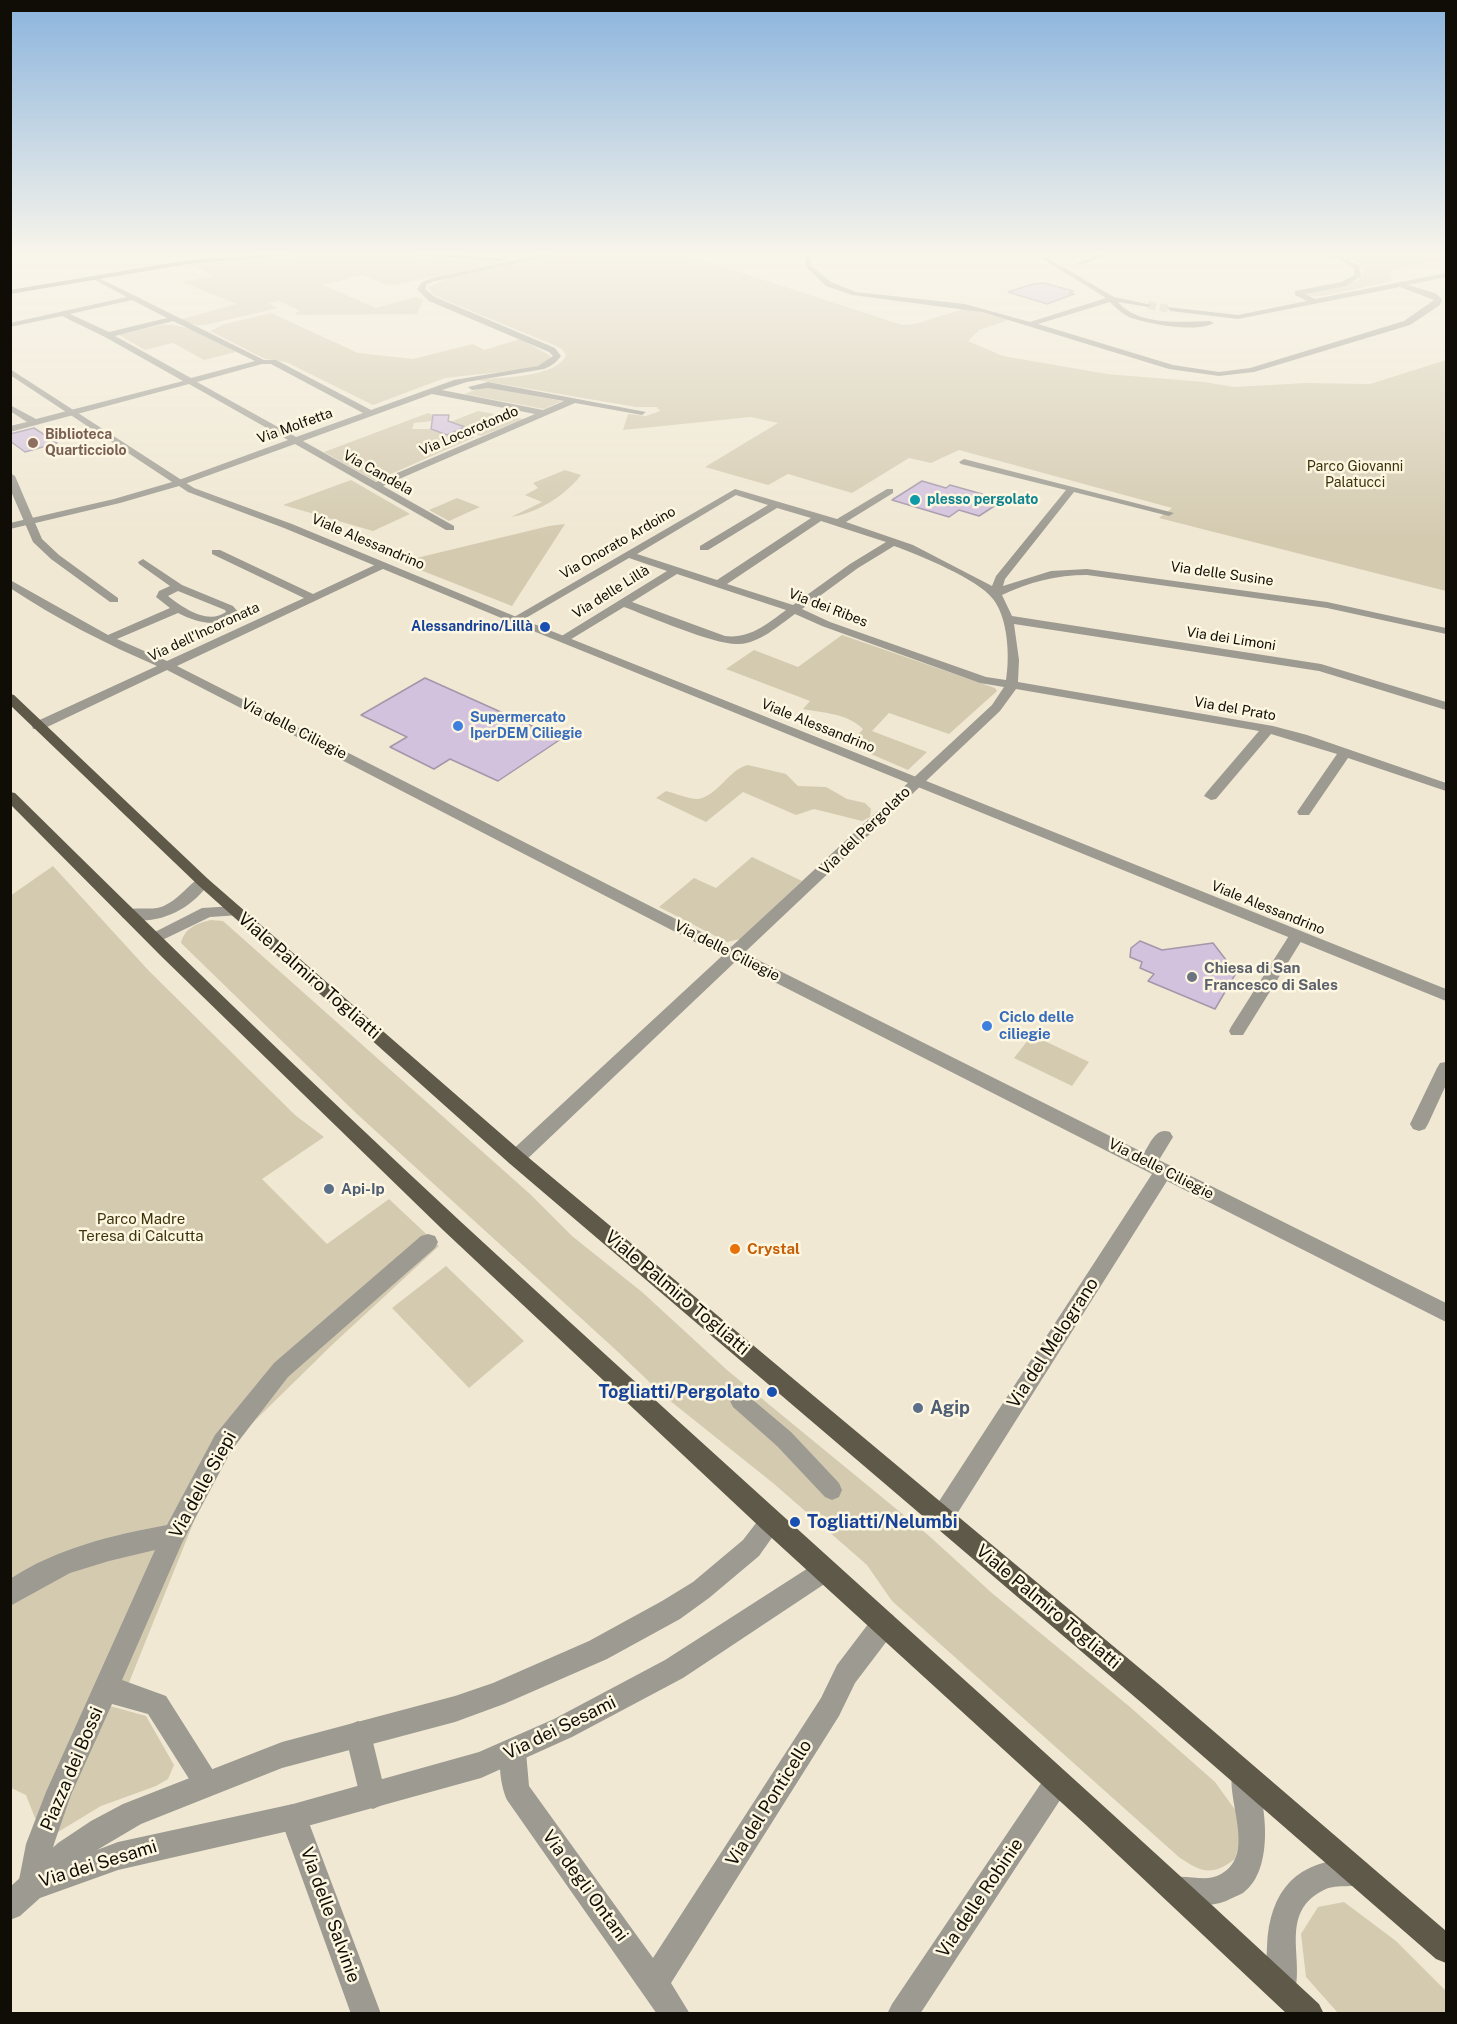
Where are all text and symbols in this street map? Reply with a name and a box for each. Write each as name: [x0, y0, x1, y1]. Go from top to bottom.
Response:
street label: Via Locorotondo: [417, 403, 521, 459]
street label: Via Molfetta: [255, 405, 335, 447]
place label: Biblioteca Quarticciolo: [45, 427, 127, 460]
marker: Biblioteca Quarticciolo: [26, 436, 40, 450]
street label: Via Candela: [340, 447, 416, 499]
park label: Parco Giovanni Palatucci: [1307, 459, 1403, 491]
place label: plesso pergolato: [927, 492, 1038, 508]
marker: plesso pergolato: [908, 493, 922, 507]
street label: Via Onorato Ardoino: [557, 503, 679, 583]
street label: Viale Alessandrino: [309, 511, 427, 573]
street label: Via delle Susine: [1169, 558, 1275, 590]
street label: Via delle Lillà: [570, 562, 652, 622]
street label: Via dei Ribes: [786, 585, 870, 631]
street label: Via dell'Incoronata: [146, 599, 262, 665]
place label: Alessandrino/Lillà: [411, 619, 533, 635]
marker: Alessandrino/Lillà: [538, 620, 552, 634]
street label: Via dei Limoni: [1185, 624, 1277, 654]
street label: Via del Prato: [1193, 694, 1277, 724]
street label: Via delle Ciliegie: [238, 695, 350, 763]
street label: Viale Alessandrino: [759, 696, 877, 756]
place label: Supermercato IperDEM Ciliegie: [470, 710, 582, 742]
marker: Supermercato IperDEM Ciliegie: [451, 719, 465, 733]
street label: Via del Pergolato: [816, 783, 914, 879]
street label: Viale Alessandrino: [1209, 878, 1327, 938]
street label: Viale Palmiro Togliatti: [233, 908, 385, 1044]
street label: Via delle Ciliegie: [671, 917, 783, 985]
place label: Chiesa di San Francesco di Sales: [1204, 959, 1338, 994]
marker: Chiesa di San Francesco di Sales: [1185, 970, 1199, 984]
place label: Ciclo delle ciliegie: [999, 1008, 1074, 1043]
marker: Ciclo delle ciliegie: [980, 1019, 994, 1033]
street label: Via delle Ciliegie: [1105, 1135, 1217, 1203]
place label: Api-Ip: [341, 1180, 385, 1198]
marker: Api-Ip: [322, 1182, 336, 1196]
park label: Parco Madre Teresa di Calcutta: [78, 1210, 204, 1245]
street label: Viale Palmiro Togliatti: [600, 1226, 754, 1360]
place label: Crystal: [747, 1240, 800, 1258]
marker: Crystal: [728, 1242, 742, 1256]
street label: Via del Melograno: [1003, 1274, 1103, 1412]
place label: Togliatti/Pergolato: [598, 1381, 760, 1403]
marker: Togliatti/Pergolato: [765, 1385, 779, 1399]
place label: Agip: [930, 1397, 970, 1419]
marker: Agip: [911, 1401, 925, 1415]
street label: Via delle Siepi: [165, 1428, 241, 1542]
place label: Togliatti/Nelumbi: [807, 1511, 957, 1533]
marker: Togliatti/Nelumbi: [788, 1515, 802, 1529]
street label: Viale Palmiro Togliatti: [971, 1540, 1125, 1674]
street label: Via dei Sesami: [500, 1692, 620, 1764]
street label: Piazza dei Bossi: [36, 1704, 108, 1834]
street label: Via del Ponticello: [721, 1736, 817, 1870]
street label: Via degli Ontani: [537, 1826, 633, 1946]
street label: Via delle Robinie: [932, 1834, 1028, 1962]
street label: Via dei Sesami: [37, 1836, 159, 1892]
street label: Via delle Salvinie: [296, 1844, 364, 1986]

